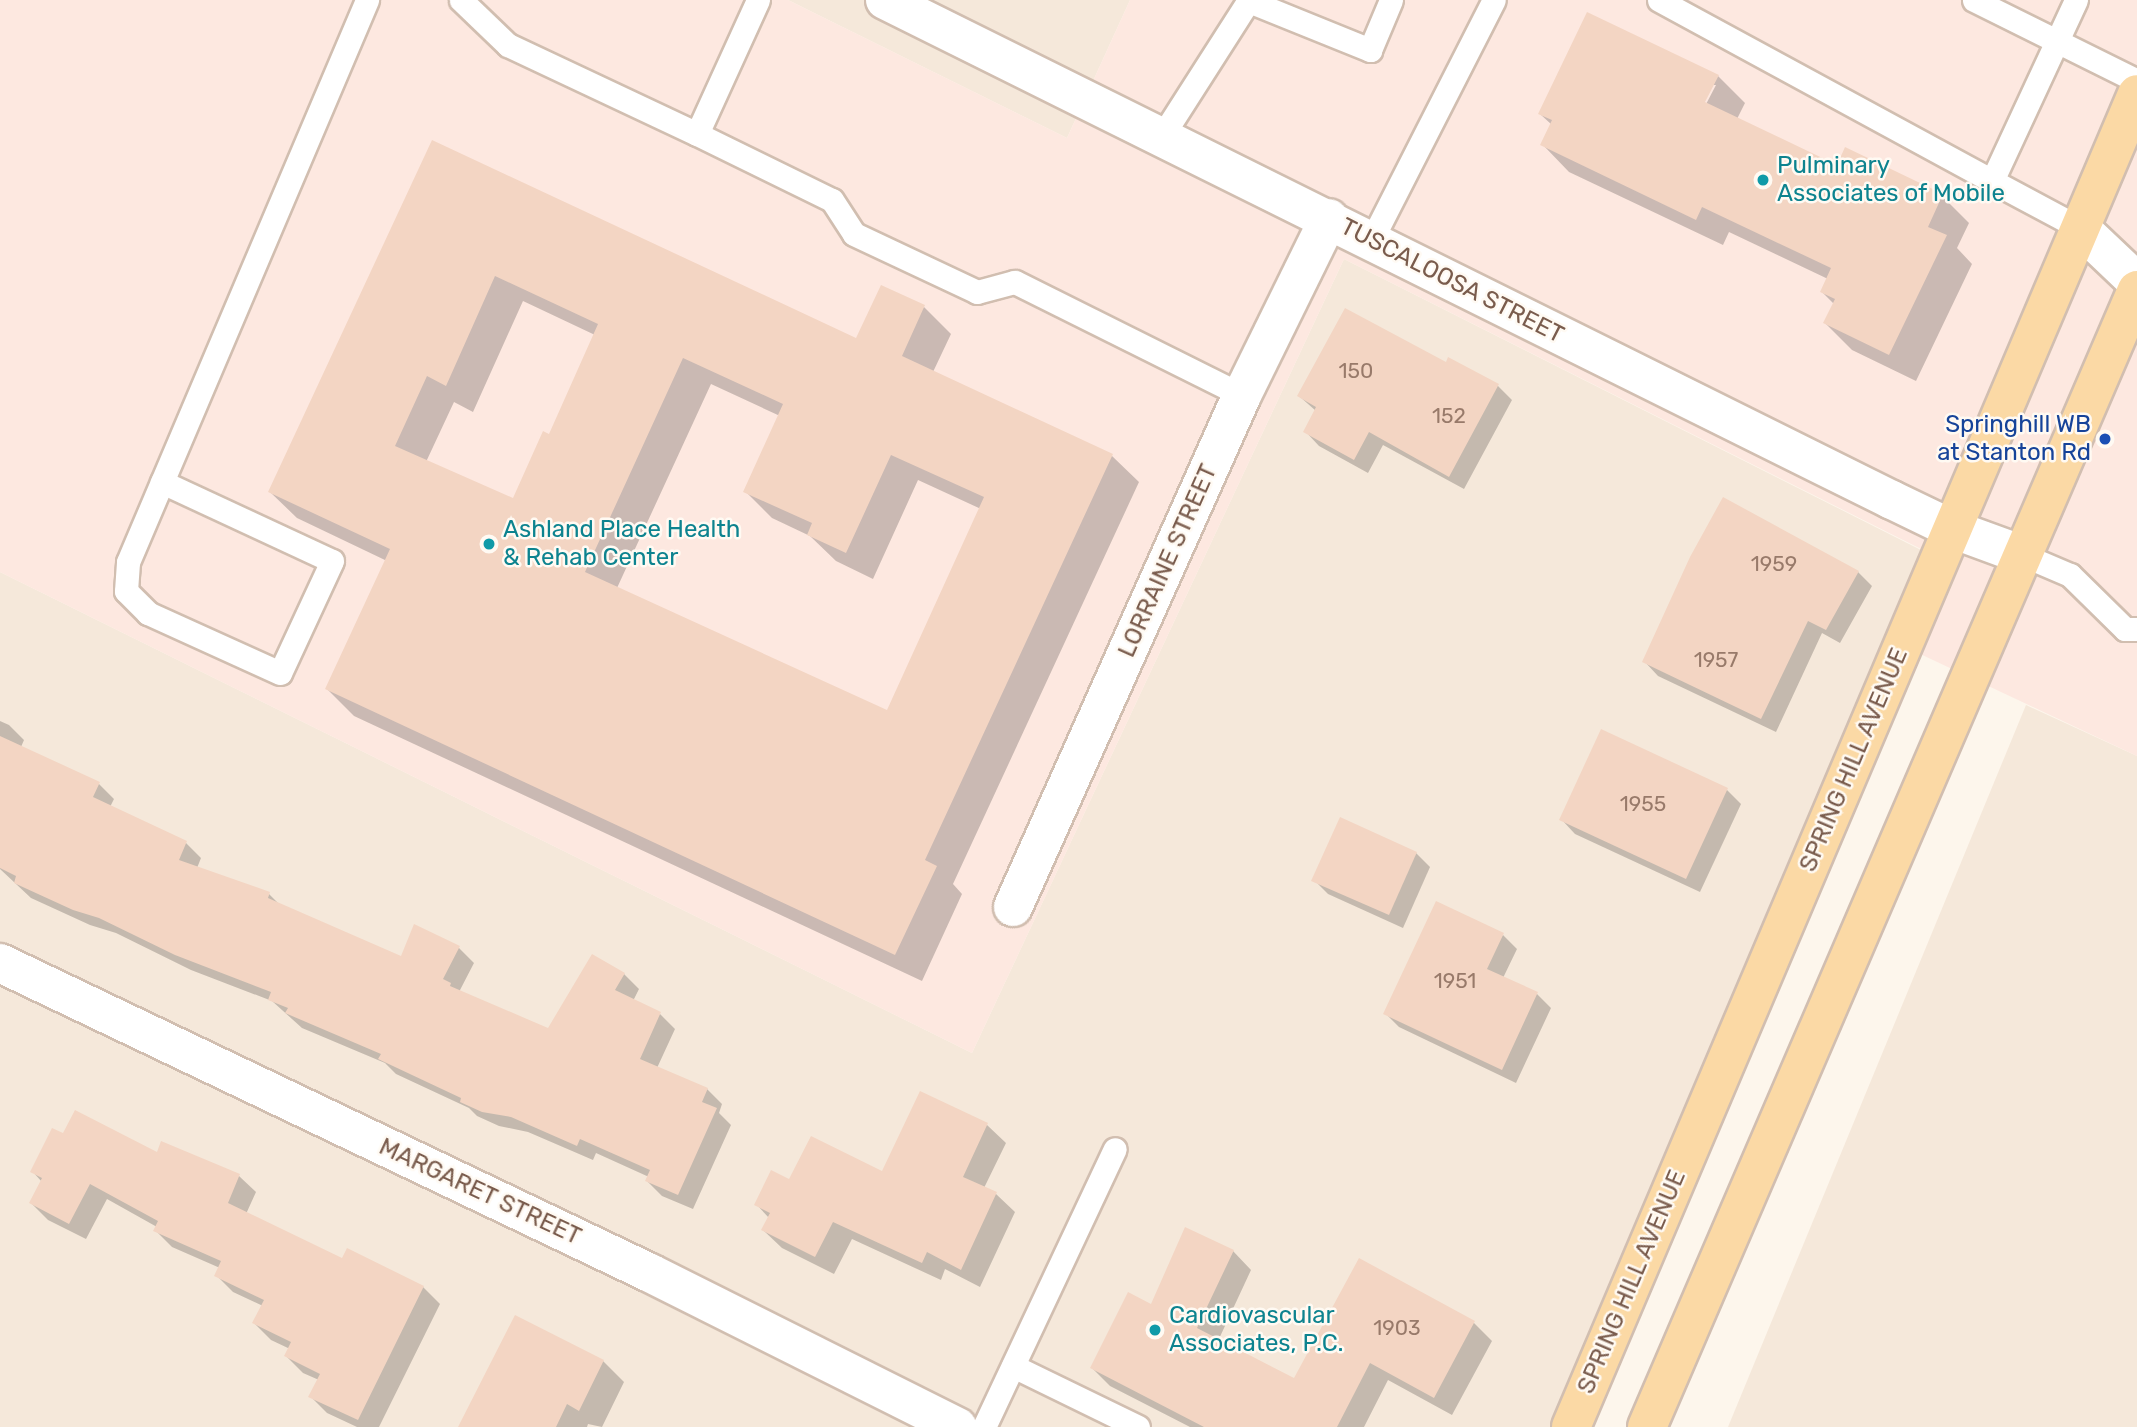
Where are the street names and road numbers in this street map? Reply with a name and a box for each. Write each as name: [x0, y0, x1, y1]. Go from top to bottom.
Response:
street label: TUSCALOOSA STREET: [1335, 212, 1569, 350]
street label: LORRAINE STREET: [1113, 460, 1223, 662]
street label: SPRING HILL AVENUE: [1794, 643, 1914, 877]
street label: MARGARET STREET: [374, 1132, 586, 1252]
street label: SPRING HILL AVENUE: [1572, 1165, 1692, 1399]

